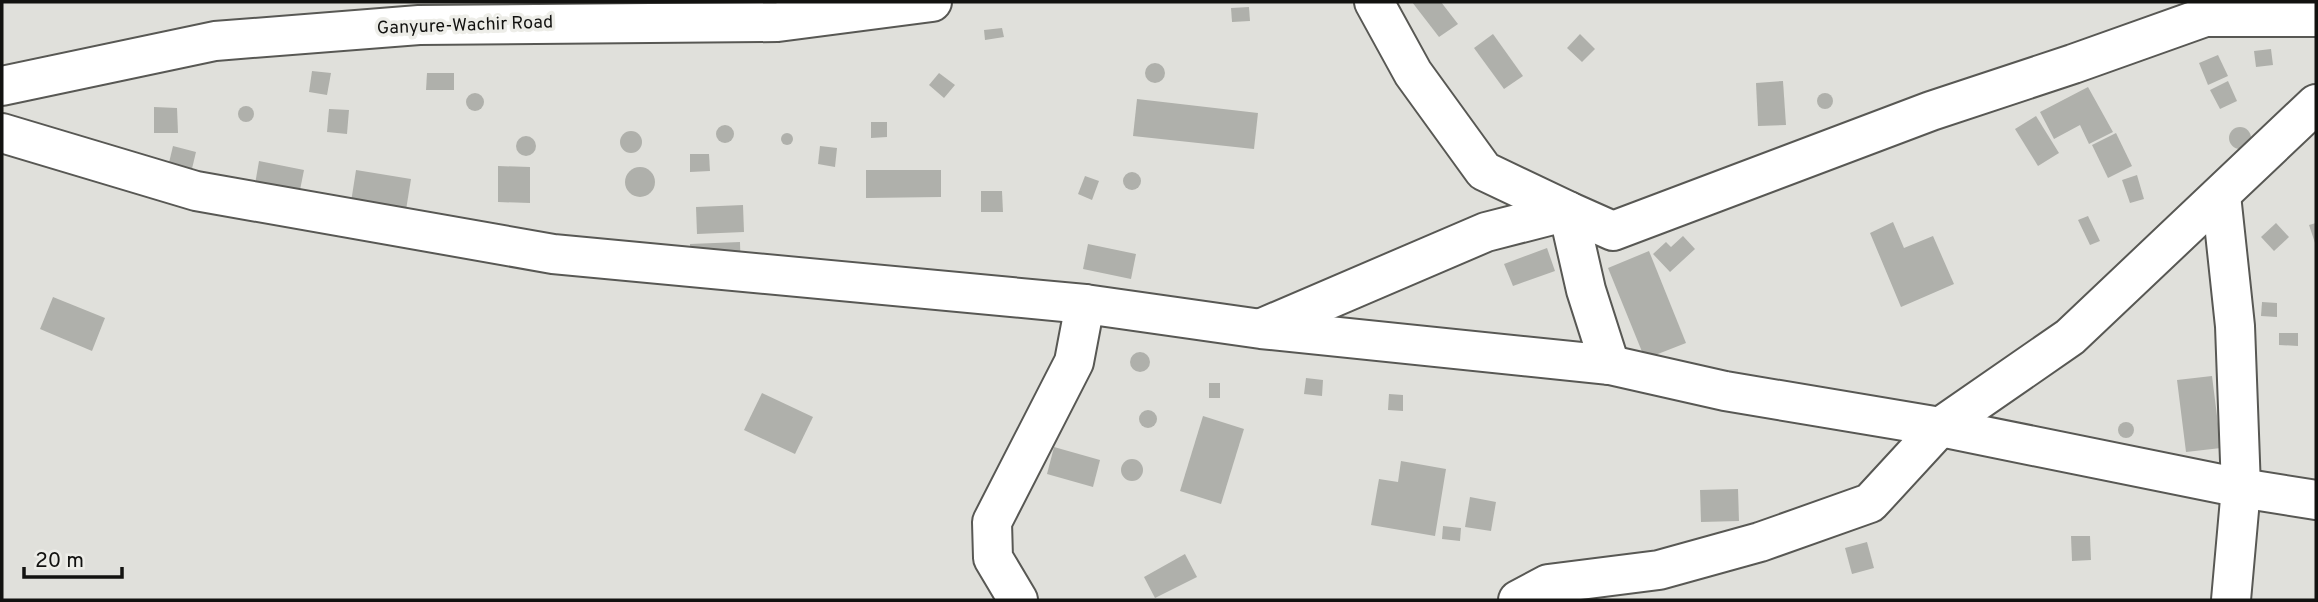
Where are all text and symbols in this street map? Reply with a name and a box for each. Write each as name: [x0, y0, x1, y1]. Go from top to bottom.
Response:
street label: Ganyure-Wachir Road: [376, 11, 554, 41]
scale bar: [24, 536, 122, 580]
text: 20 m: [35, 548, 84, 575]

